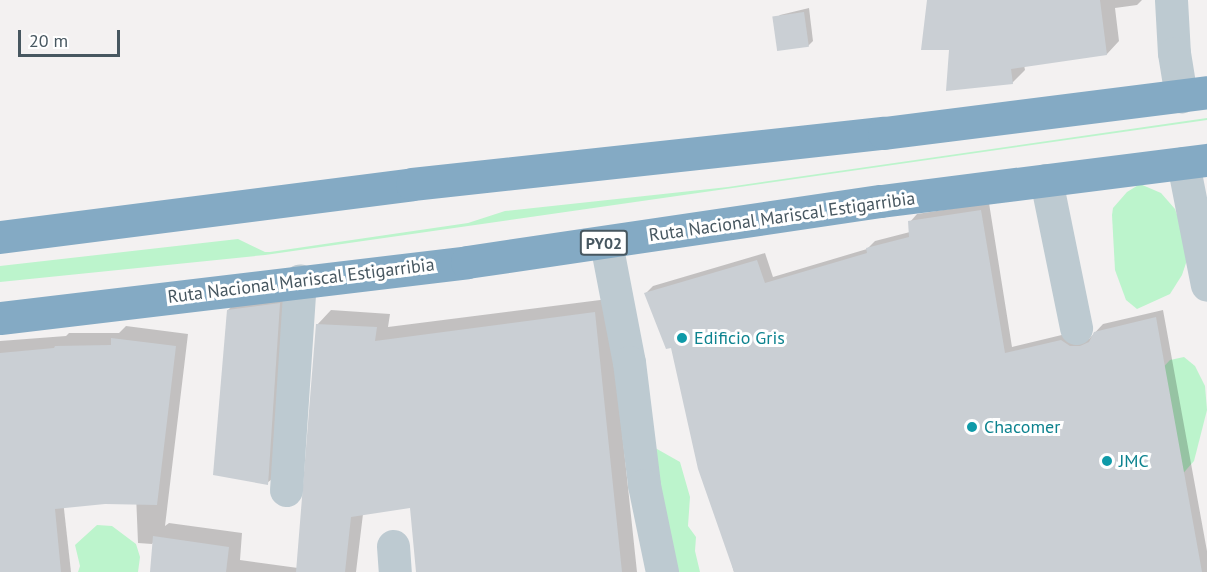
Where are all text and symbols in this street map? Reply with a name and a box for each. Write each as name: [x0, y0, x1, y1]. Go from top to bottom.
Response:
scale bar: [21, 18, 123, 56]
text: 20 m: [29, 29, 68, 52]
street label: Ruta Nacional Mariscal Estigarribia: [647, 188, 917, 246]
road number: PY02: [578, 230, 630, 256]
street label: Ruta Nacional Mariscal Estigarribia: [166, 254, 436, 308]
place label: Edificio Gris: [694, 327, 785, 349]
marker: Edificio Gris: [675, 331, 689, 345]
place label: Chacomer: [984, 416, 1060, 438]
marker: Chacomer: [965, 420, 979, 434]
place label: JMC: [1119, 450, 1149, 472]
marker: JMC: [1100, 454, 1114, 468]

